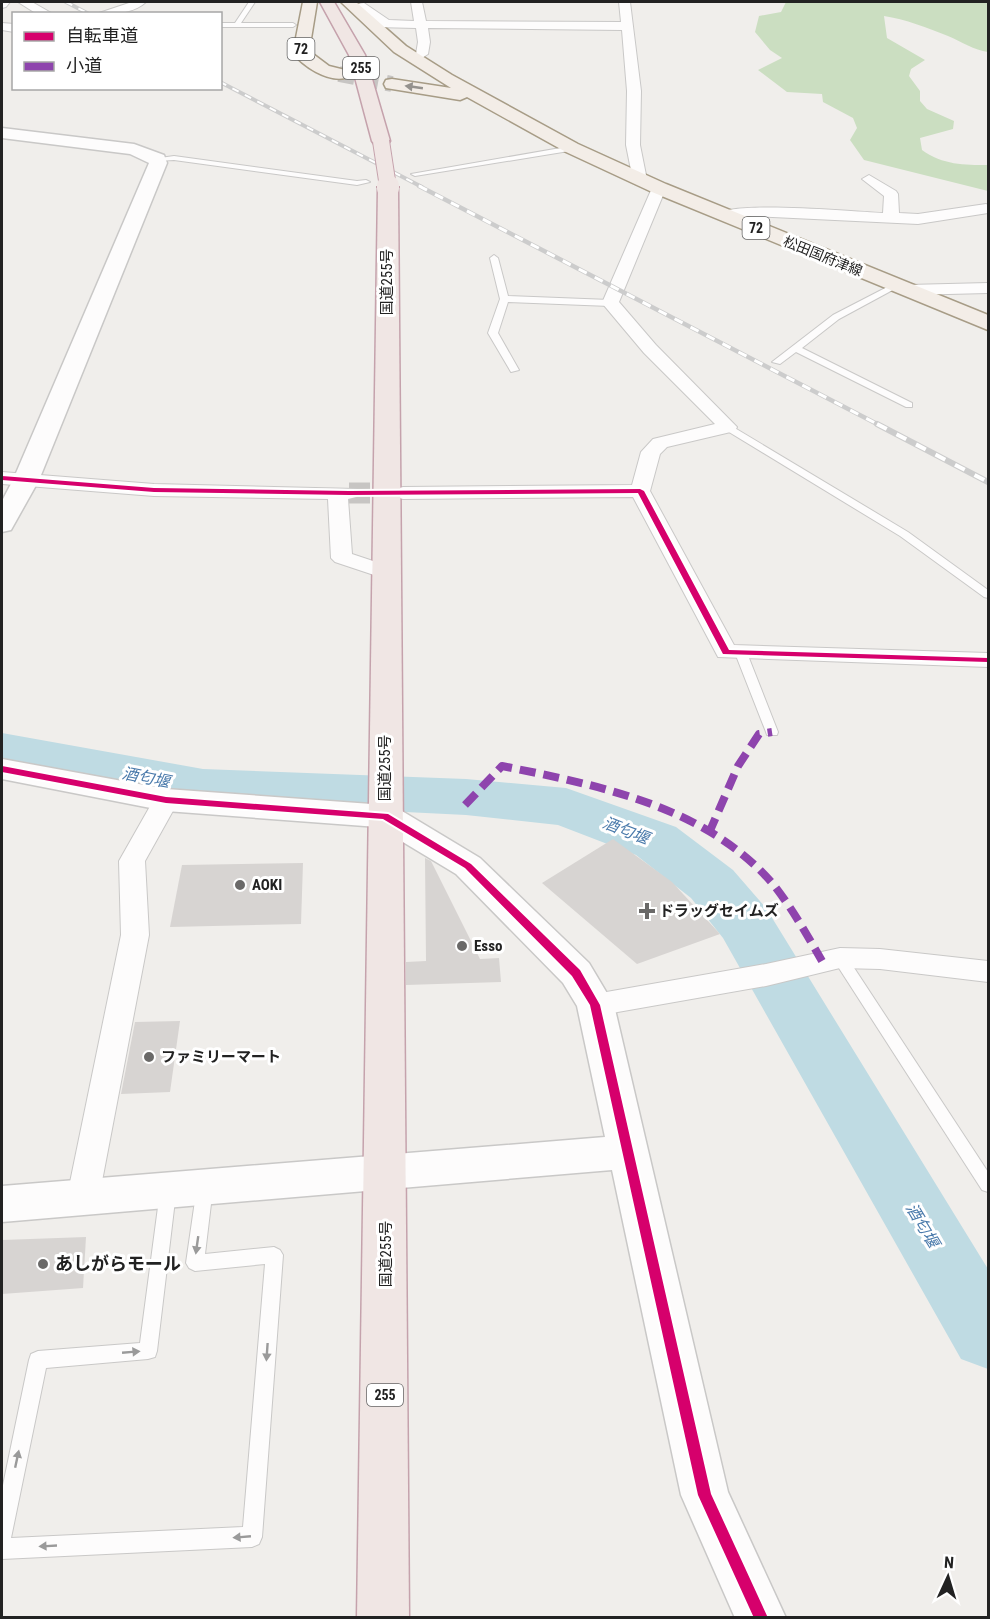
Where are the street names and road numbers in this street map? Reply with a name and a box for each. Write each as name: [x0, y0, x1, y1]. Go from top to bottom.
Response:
road number: 72: [288, 38, 314, 60]
road number: 255: [343, 57, 379, 79]
road number: 72: [742, 217, 770, 239]
street label: 松田国府津線: [781, 233, 865, 279]
street label: 国道255号: [378, 248, 396, 316]
street label: 国道255号: [376, 734, 394, 802]
street label: 国道255号: [377, 1220, 395, 1288]
road number: 255: [367, 1384, 403, 1406]

